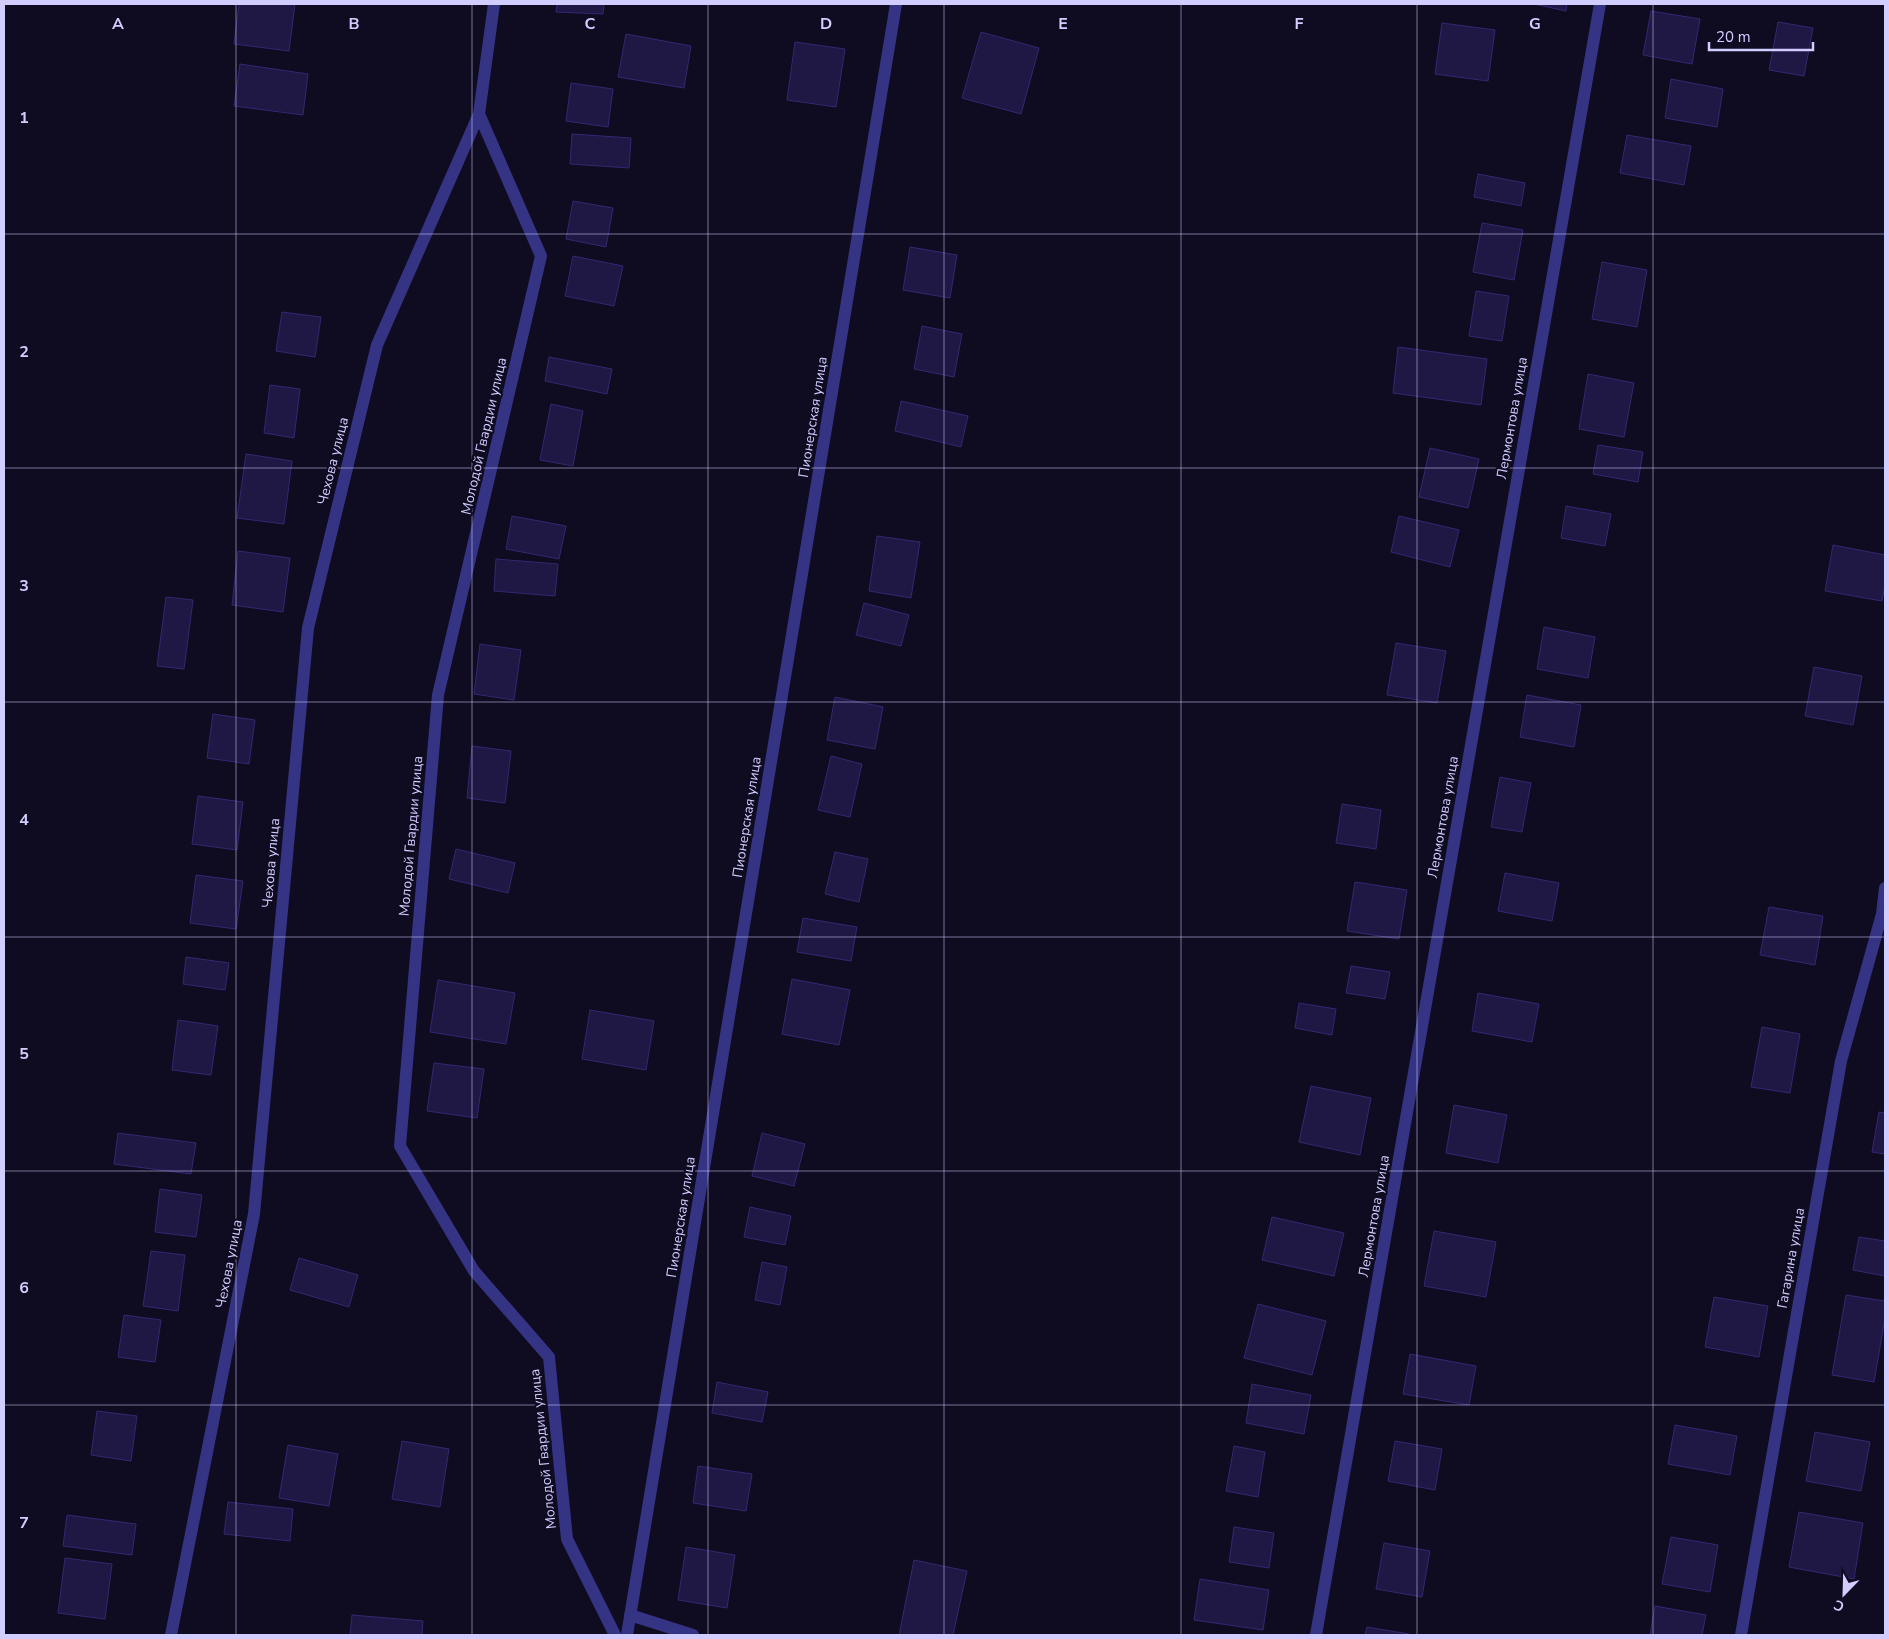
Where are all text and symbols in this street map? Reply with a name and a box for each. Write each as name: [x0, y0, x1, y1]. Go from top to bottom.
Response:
text: A: [112, 13, 124, 35]
text: B: [348, 13, 360, 35]
text: C: [585, 13, 596, 35]
text: D: [820, 13, 832, 35]
text: E: [1058, 13, 1068, 35]
text: F: [1295, 13, 1304, 35]
text: G: [1529, 13, 1541, 35]
scale bar: [1709, 20, 1813, 52]
text: 20 m: [1716, 27, 1751, 47]
text: 1: [19, 107, 29, 129]
text: 2: [19, 341, 29, 363]
street label: Молодой Гвардии улица: [457, 355, 511, 517]
street label: Пионерская улица: [794, 355, 832, 479]
street label: Лермонтова улица: [1492, 355, 1532, 481]
street label: Чехова улица: [313, 415, 353, 507]
text: 3: [19, 575, 29, 597]
street label: Лермонтова улица: [1423, 754, 1463, 880]
street label: Молодой Гвардии улица: [395, 755, 427, 917]
street label: Пионерская улица: [728, 755, 766, 879]
text: 4: [19, 809, 29, 831]
street label: Чехова улица: [258, 817, 284, 909]
text: 5: [19, 1043, 29, 1065]
street label: Лермонтова улица: [1354, 1153, 1394, 1279]
street label: Пионерская улица: [662, 1155, 700, 1279]
street label: Гагарина улица: [1773, 1206, 1809, 1310]
street label: Чехова улица: [211, 1218, 247, 1310]
text: 6: [19, 1277, 29, 1299]
street label: Молодой Гвардии улица: [525, 1368, 561, 1530]
text: 7: [19, 1512, 29, 1534]
north arrow: [1819, 1569, 1869, 1619]
text: С: [1831, 1595, 1847, 1616]

